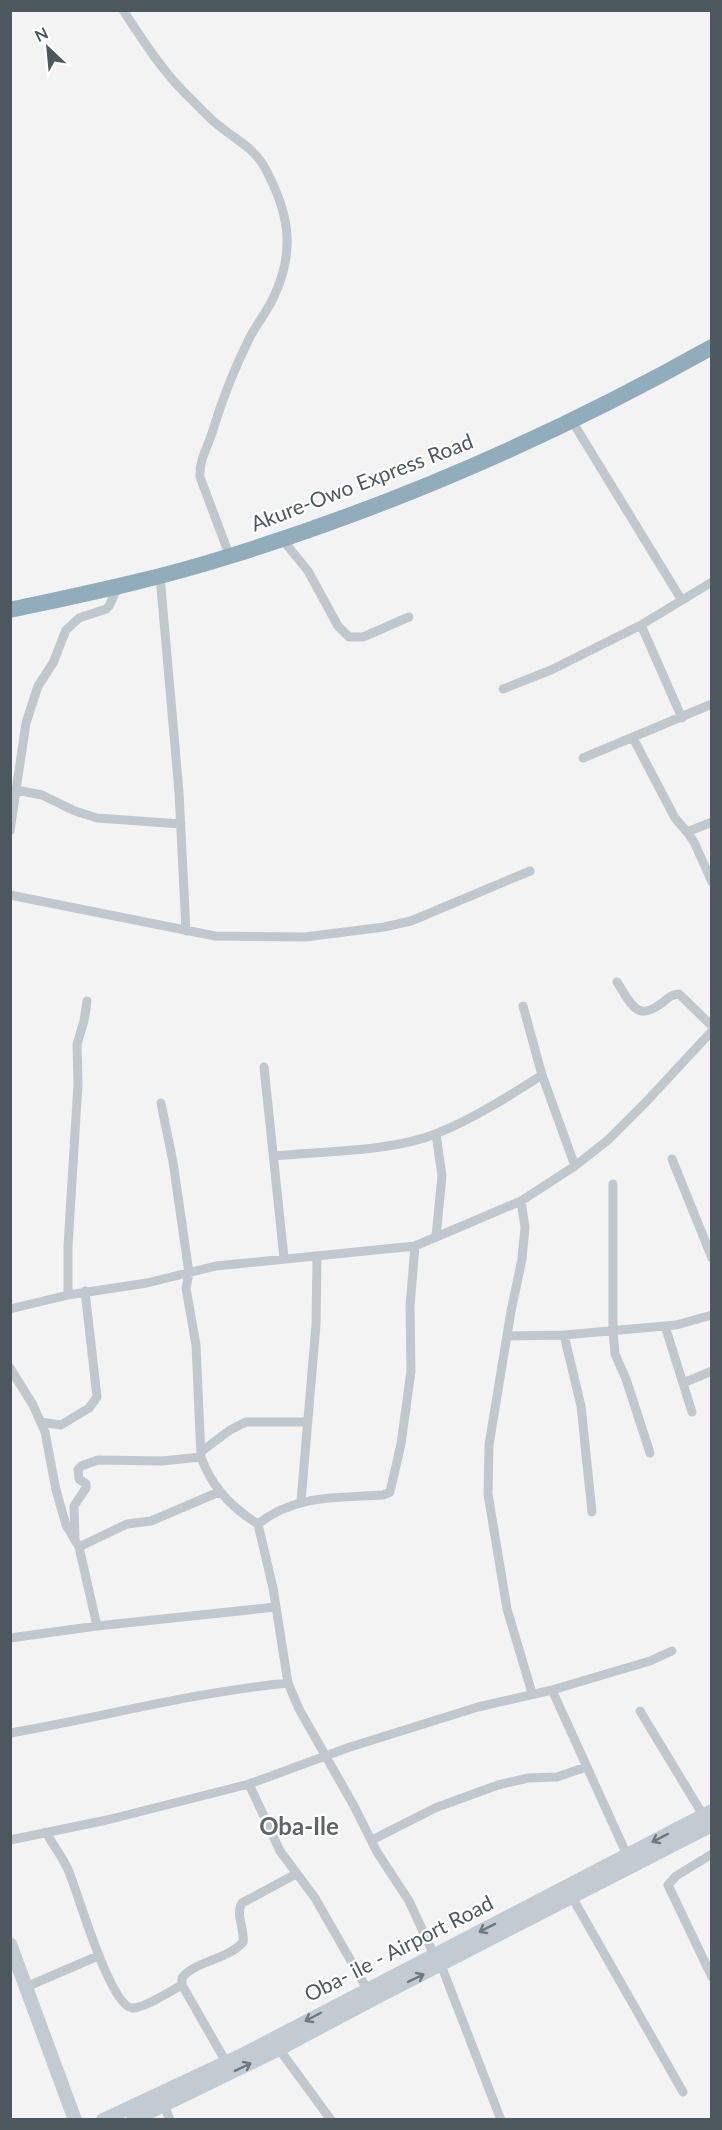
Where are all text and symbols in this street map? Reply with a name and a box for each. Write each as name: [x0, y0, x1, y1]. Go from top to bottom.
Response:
north arrow: [18, 18, 78, 78]
text: N: [32, 23, 51, 45]
street label: Akure-Owo Express Road: [247, 428, 476, 536]
district label: Oba-Ile: [259, 1811, 339, 1840]
one-way arrow: [651, 1832, 669, 1844]
street label: Oba- ile - Airport Road: [300, 1889, 497, 2006]
one-way arrow: [478, 1922, 496, 1934]
one-way arrow: [406, 1971, 424, 1983]
one-way arrow: [305, 2012, 323, 2023]
one-way arrow: [233, 2060, 251, 2072]

